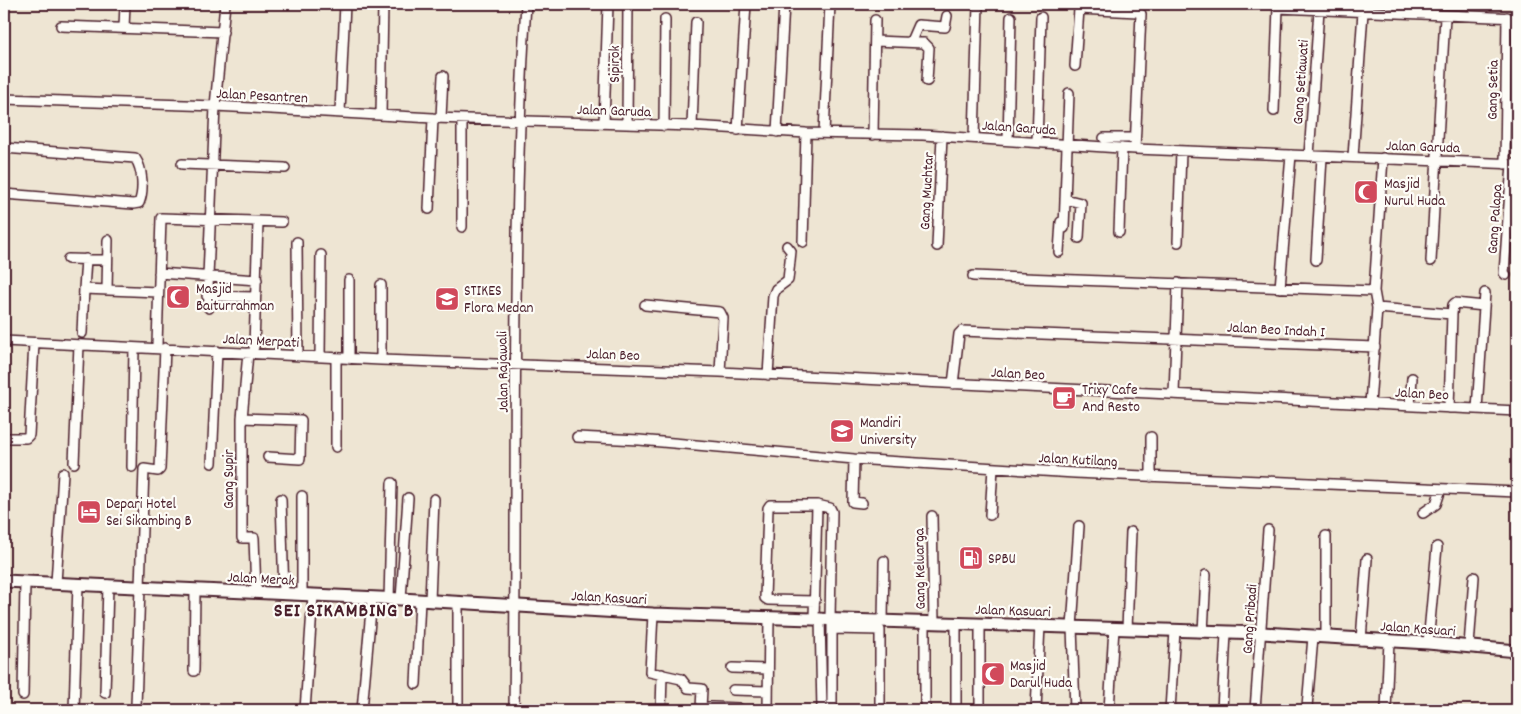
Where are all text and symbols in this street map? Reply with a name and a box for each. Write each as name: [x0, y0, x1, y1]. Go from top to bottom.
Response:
street label: Gang Setiawati: [1288, 39, 1316, 125]
street label: Sipirok: [605, 45, 627, 83]
street label: Gang Setia: [1482, 59, 1506, 120]
street label: Jalan Pesantren: [215, 84, 308, 110]
street label: Jalan Garuda: [576, 100, 652, 124]
street label: Jalan Garuda: [981, 115, 1058, 143]
street label: Jalan Garuda: [1385, 136, 1461, 160]
street label: Gang Muchtar: [915, 151, 941, 231]
place label: Masjid Nurul Huda: [1384, 174, 1446, 213]
mosque icon: Masjid Nurul Huda: [1353, 179, 1379, 205]
street label: Gang Palapa: [1483, 183, 1509, 255]
place label: Masjid Baiturrahman: [196, 279, 274, 318]
place label: STIKES Flora Medan: [464, 281, 533, 320]
mosque icon: Masjid Baiturrahman: [165, 284, 191, 310]
school or university icon: STIKES Flora Medan: [434, 286, 460, 312]
street label: Jalan Beo Indah I: [1226, 317, 1326, 345]
street label: Jalan Merpati: [222, 329, 300, 355]
street label: Jalan Rajawali: [492, 331, 516, 413]
street label: Jalan Beo: [586, 344, 641, 368]
street label: Jalan Beo: [990, 363, 1046, 387]
place label: Trixy Cafe And Resto: [1082, 380, 1140, 419]
street label: Jalan Beo: [1394, 383, 1450, 407]
cafe icon: Trixy Cafe And Resto: [1051, 385, 1077, 411]
place label: Mandiri University: [860, 413, 917, 452]
school or university icon: Mandiri University: [829, 418, 855, 444]
street label: Jalan Kutilang: [1038, 448, 1118, 474]
street label: Gang Supir: [219, 449, 241, 509]
place label: Depari Hotel Sei Sikambing B: [106, 494, 192, 533]
hotel icon: Depari Hotel Sei Sikambing B: [76, 499, 102, 525]
street label: Gang Keluarga: [909, 527, 933, 610]
fuel station icon: SPBU: [958, 545, 984, 571]
place label: SPBU: [988, 549, 1016, 571]
street label: Jalan Merak: [227, 567, 295, 593]
street label: Gang Pribadi: [1238, 583, 1264, 655]
street label: Jalan Kasuari: [571, 586, 647, 612]
district label: SEI SIKAMBING B: [274, 598, 414, 626]
street label: Jalan Kasuari: [975, 600, 1051, 624]
street label: Jalan Kasuari: [1379, 616, 1457, 644]
place label: Masjid Darul Huda: [1010, 656, 1073, 695]
mosque icon: Masjid Darul Huda: [980, 661, 1006, 687]

